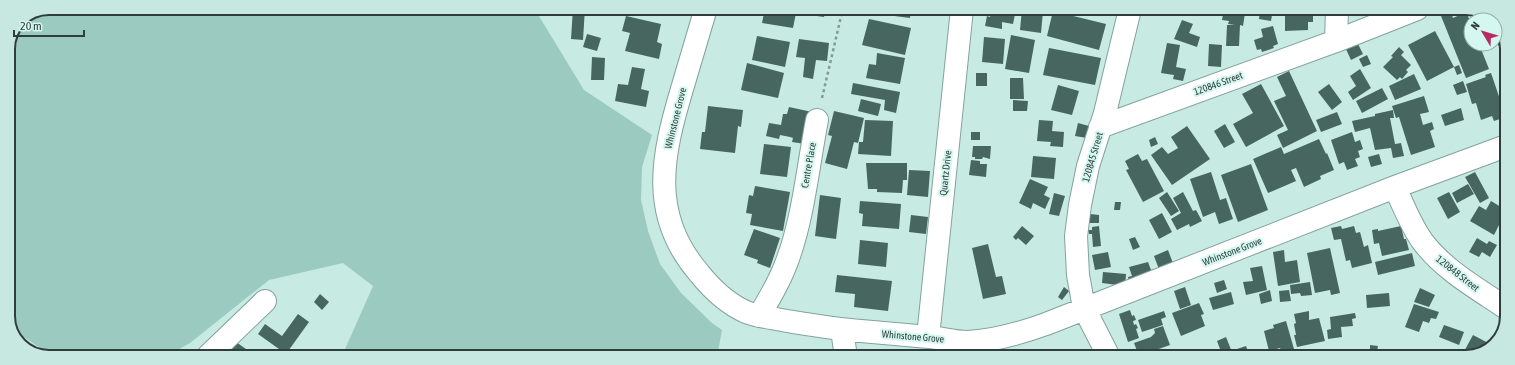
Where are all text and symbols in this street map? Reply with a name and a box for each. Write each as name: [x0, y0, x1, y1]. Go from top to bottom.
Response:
scale bar: [14, 12, 84, 38]
north arrow: [1463, 12, 1503, 52]
text: 20 m: [20, 19, 42, 33]
text: N: [1468, 20, 1482, 32]
street label: 120846 Street: [1192, 69, 1244, 97]
street label: Whinstone Grove: [663, 86, 688, 150]
street label: 120845 Street: [1080, 131, 1105, 183]
street label: Centre Place: [799, 141, 818, 189]
street label: Quartz Drive: [938, 149, 953, 196]
street label: Whinstone Grove: [1201, 235, 1264, 268]
street label: 120848 Street: [1434, 253, 1481, 294]
street label: Whinstone Grove: [881, 328, 945, 345]

